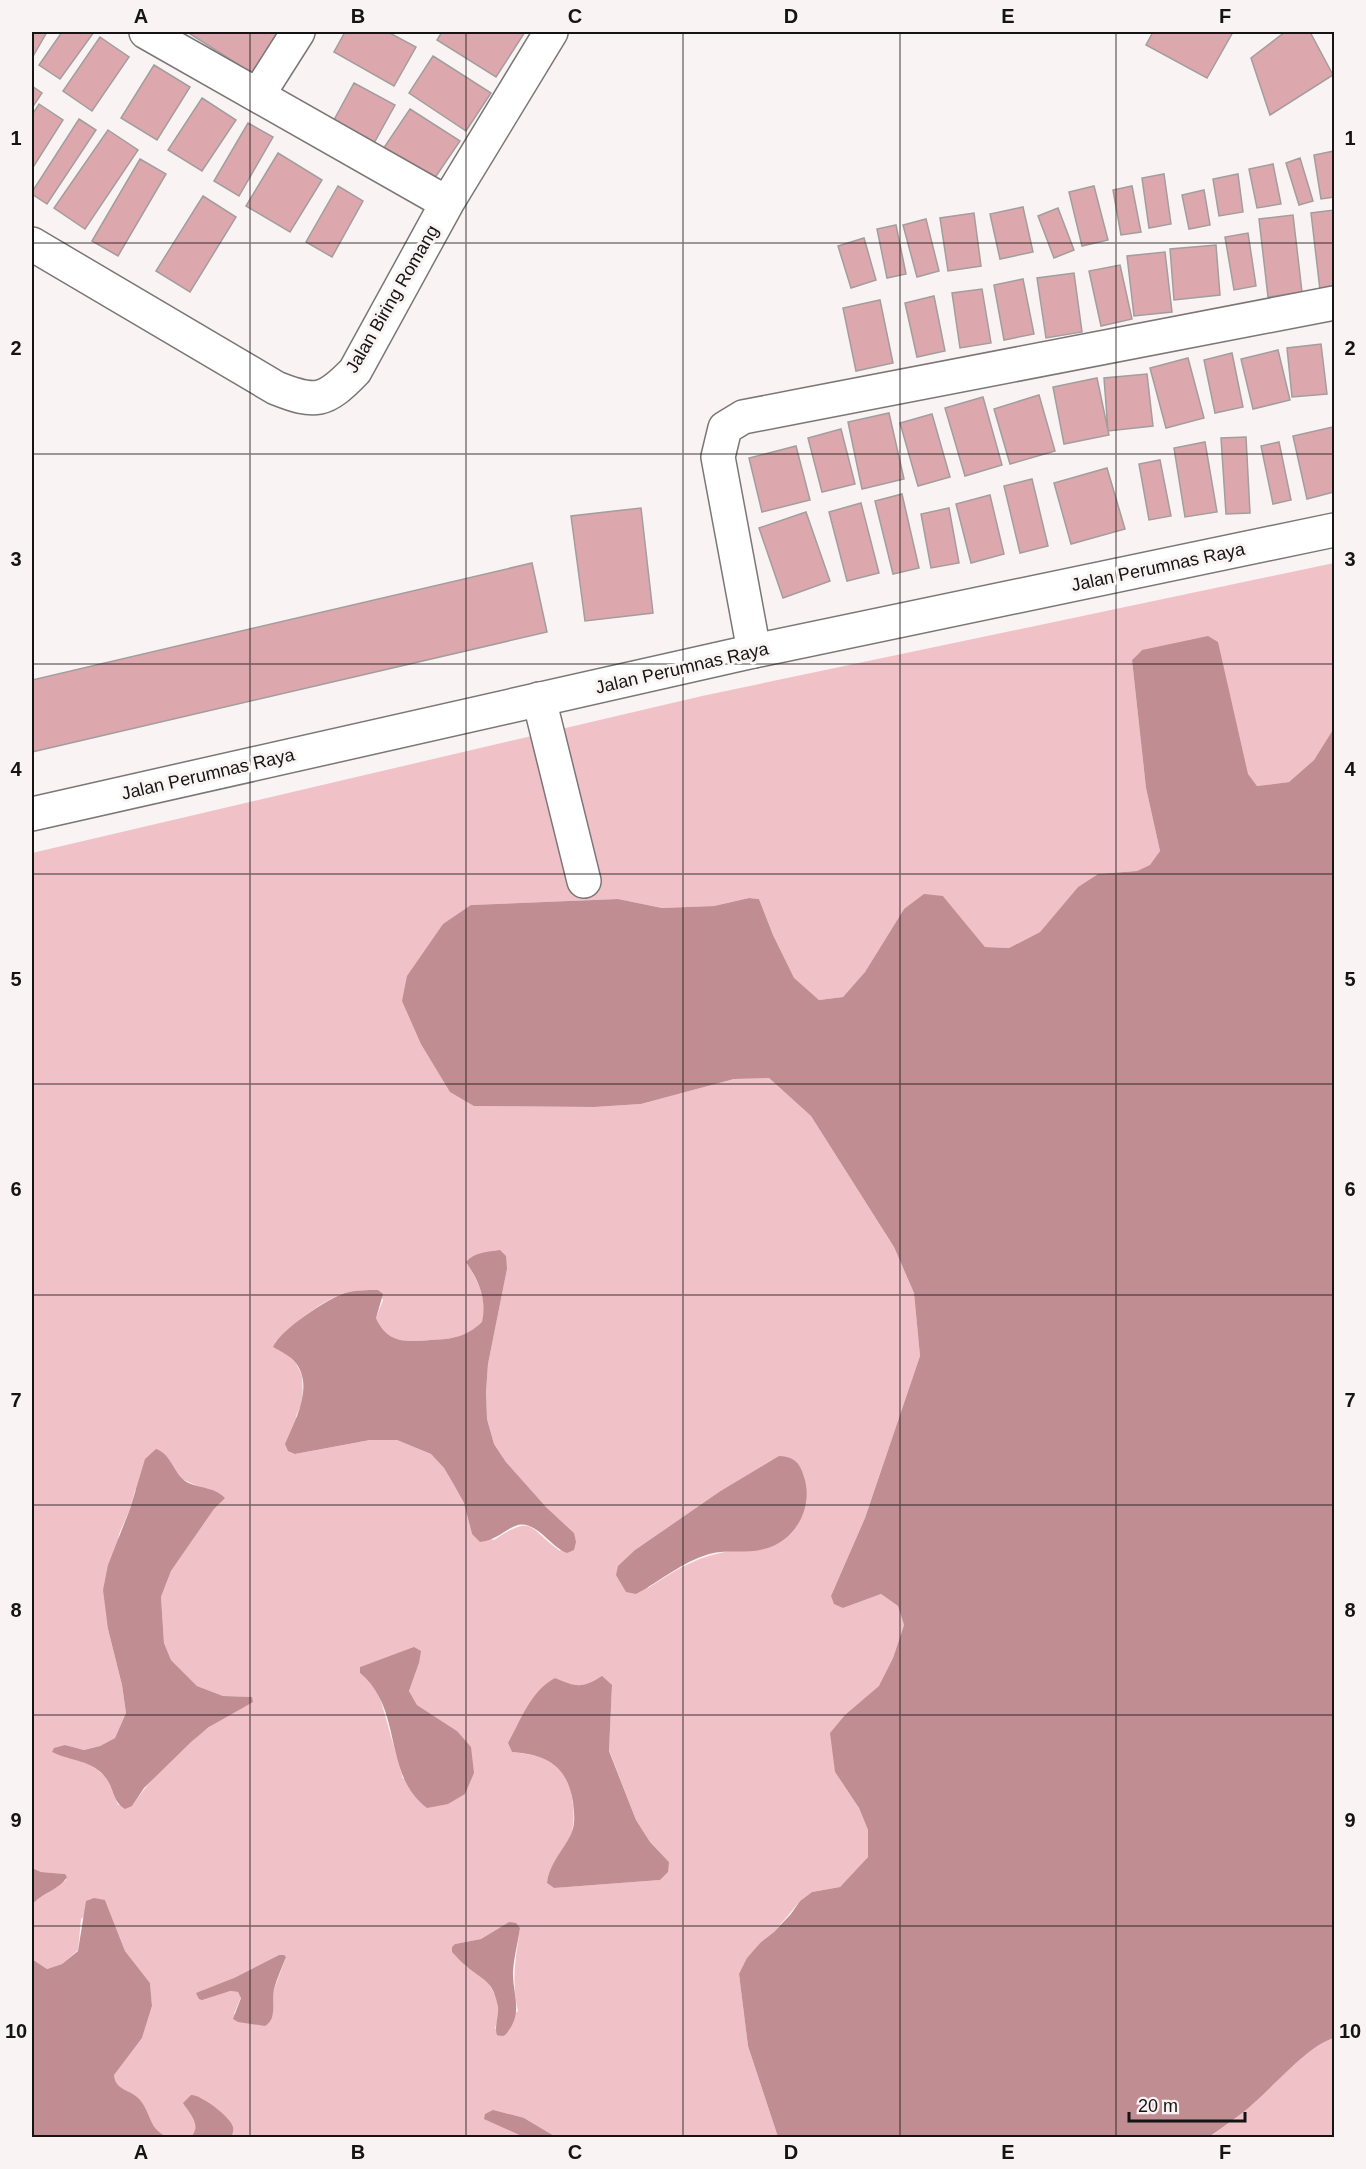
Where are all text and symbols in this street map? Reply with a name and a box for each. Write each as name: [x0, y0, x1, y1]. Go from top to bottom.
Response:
text: A: [134, 5, 148, 27]
text: B: [351, 5, 365, 27]
text: C: [568, 5, 582, 27]
text: D: [784, 5, 798, 27]
text: E: [1001, 5, 1015, 27]
text: F: [1219, 5, 1231, 27]
text: 1: [10, 127, 22, 149]
text: 1: [1344, 127, 1356, 149]
street label: Jalan Biring Romang: [342, 222, 442, 376]
text: 2: [10, 337, 22, 359]
text: 2: [1344, 337, 1356, 359]
street label: Jalan Perumnas Raya: [1069, 539, 1248, 595]
text: 3: [10, 548, 22, 570]
text: 3: [1344, 548, 1356, 570]
street label: Jalan Perumnas Raya: [593, 638, 771, 698]
street label: Jalan Perumnas Raya: [119, 744, 297, 804]
text: 4: [10, 758, 22, 780]
text: 4: [1344, 758, 1356, 780]
text: 5: [10, 968, 22, 990]
text: 5: [1344, 968, 1356, 990]
text: 6: [10, 1178, 22, 1200]
text: 6: [1344, 1178, 1356, 1200]
text: 7: [10, 1389, 22, 1411]
text: 7: [1344, 1389, 1356, 1411]
text: 8: [10, 1599, 22, 1621]
text: 8: [1344, 1599, 1356, 1621]
text: 9: [10, 1809, 22, 1831]
text: 9: [1344, 1809, 1356, 1831]
text: 10: [5, 2020, 27, 2042]
text: 10: [1339, 2020, 1361, 2042]
scale bar: [1129, 2085, 1244, 2123]
text: 20 m: [1138, 2096, 1178, 2116]
text: A: [134, 2141, 148, 2163]
text: B: [351, 2141, 365, 2163]
text: C: [568, 2141, 582, 2163]
text: D: [784, 2141, 798, 2163]
text: E: [1001, 2141, 1015, 2163]
text: F: [1219, 2141, 1231, 2163]

